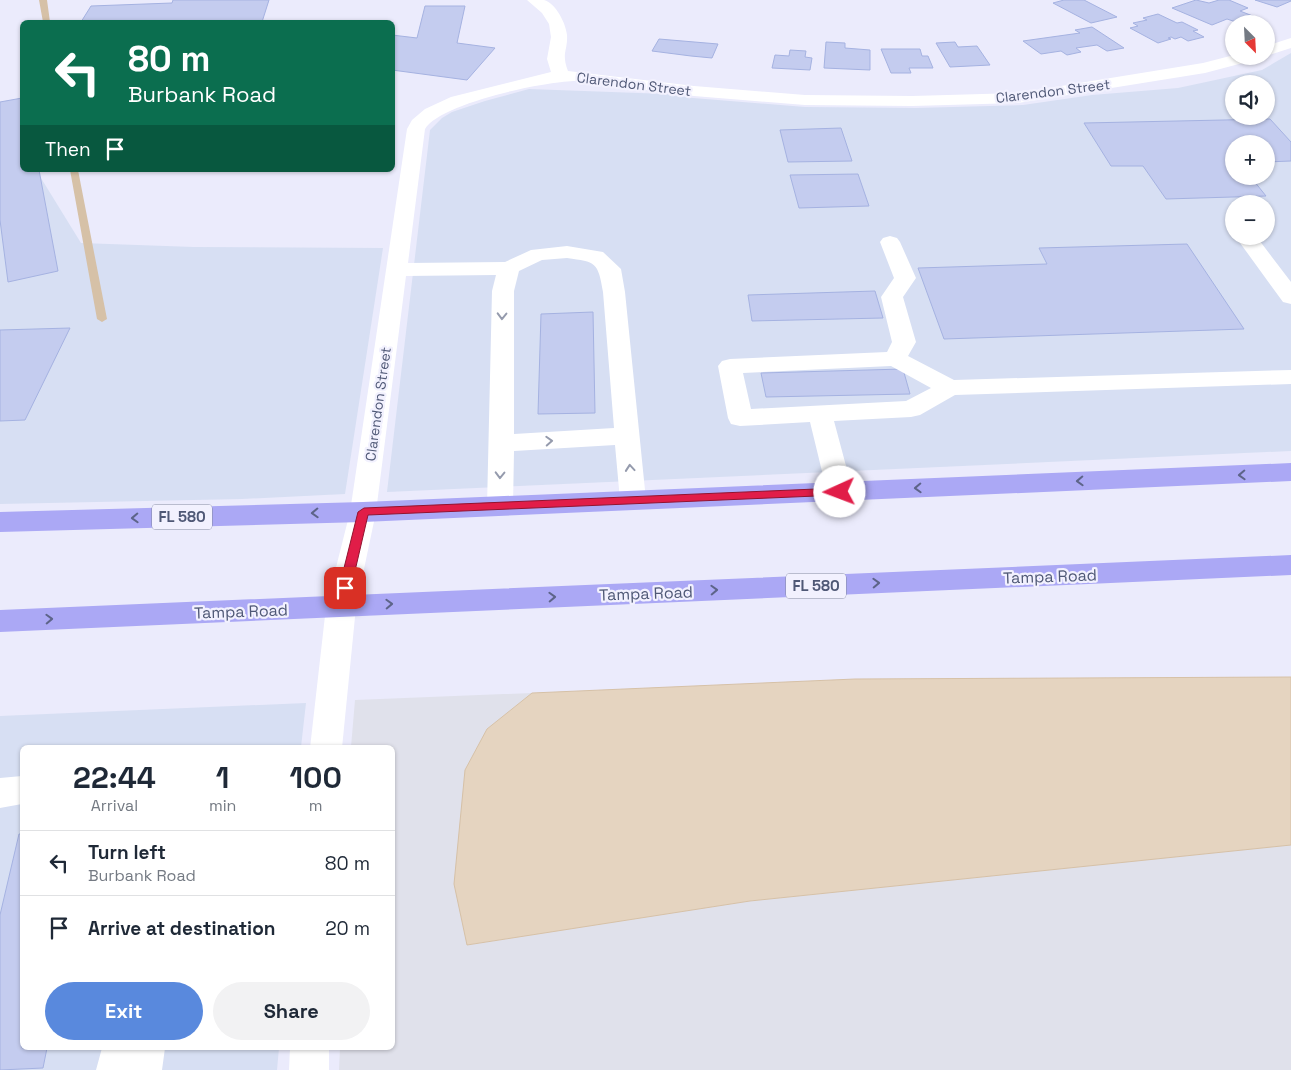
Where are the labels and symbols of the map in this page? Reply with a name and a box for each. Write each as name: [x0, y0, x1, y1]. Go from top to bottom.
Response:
north arrow: [1225, 15, 1275, 65]
street label: Clarendon Street: [576, 68, 692, 100]
street label: Clarendon Street: [995, 75, 1111, 107]
one-way arrow: [497, 312, 508, 320]
street label: Clarendon Street: [361, 346, 395, 462]
one-way arrow: [545, 435, 553, 446]
one-way arrow: [625, 464, 636, 472]
position arrow: [813, 465, 865, 517]
one-way arrow: [1238, 469, 1246, 480]
one-way arrow: [495, 471, 505, 479]
one-way arrow: [1076, 476, 1084, 487]
one-way arrow: [913, 483, 921, 494]
road number: FL 580: [152, 504, 212, 530]
one-way arrow: [311, 508, 318, 518]
one-way arrow: [131, 513, 138, 523]
street label: Tampa Road: [1003, 564, 1097, 589]
pin: [324, 567, 366, 609]
road number: FL 580: [786, 574, 846, 598]
one-way arrow: [873, 578, 881, 589]
street label: Tampa Road: [599, 581, 693, 606]
one-way arrow: [710, 585, 718, 596]
one-way arrow: [548, 592, 556, 603]
street label: Tampa Road: [194, 599, 288, 624]
one-way arrow: [386, 599, 394, 610]
one-way arrow: [45, 614, 53, 625]

